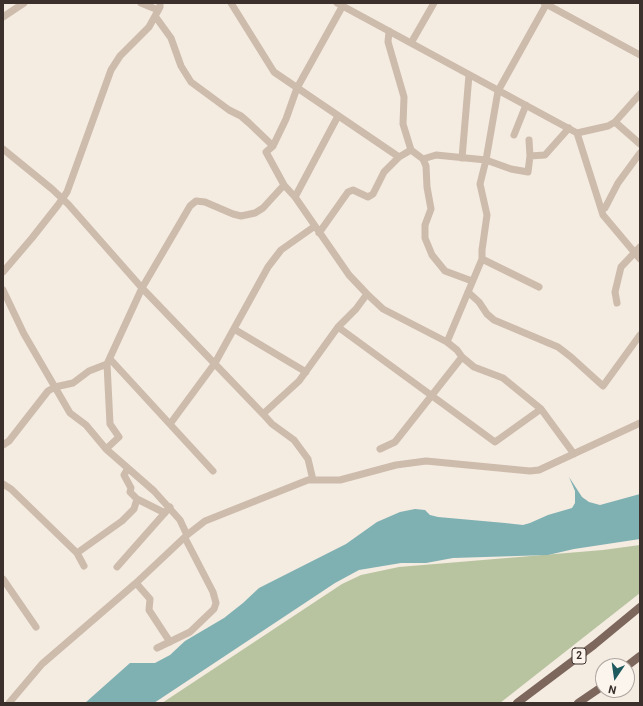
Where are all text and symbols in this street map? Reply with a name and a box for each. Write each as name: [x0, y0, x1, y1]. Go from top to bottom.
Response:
road number: 2: [572, 648, 586, 664]
north arrow: [595, 658, 635, 698]
text: N: [607, 682, 618, 696]

